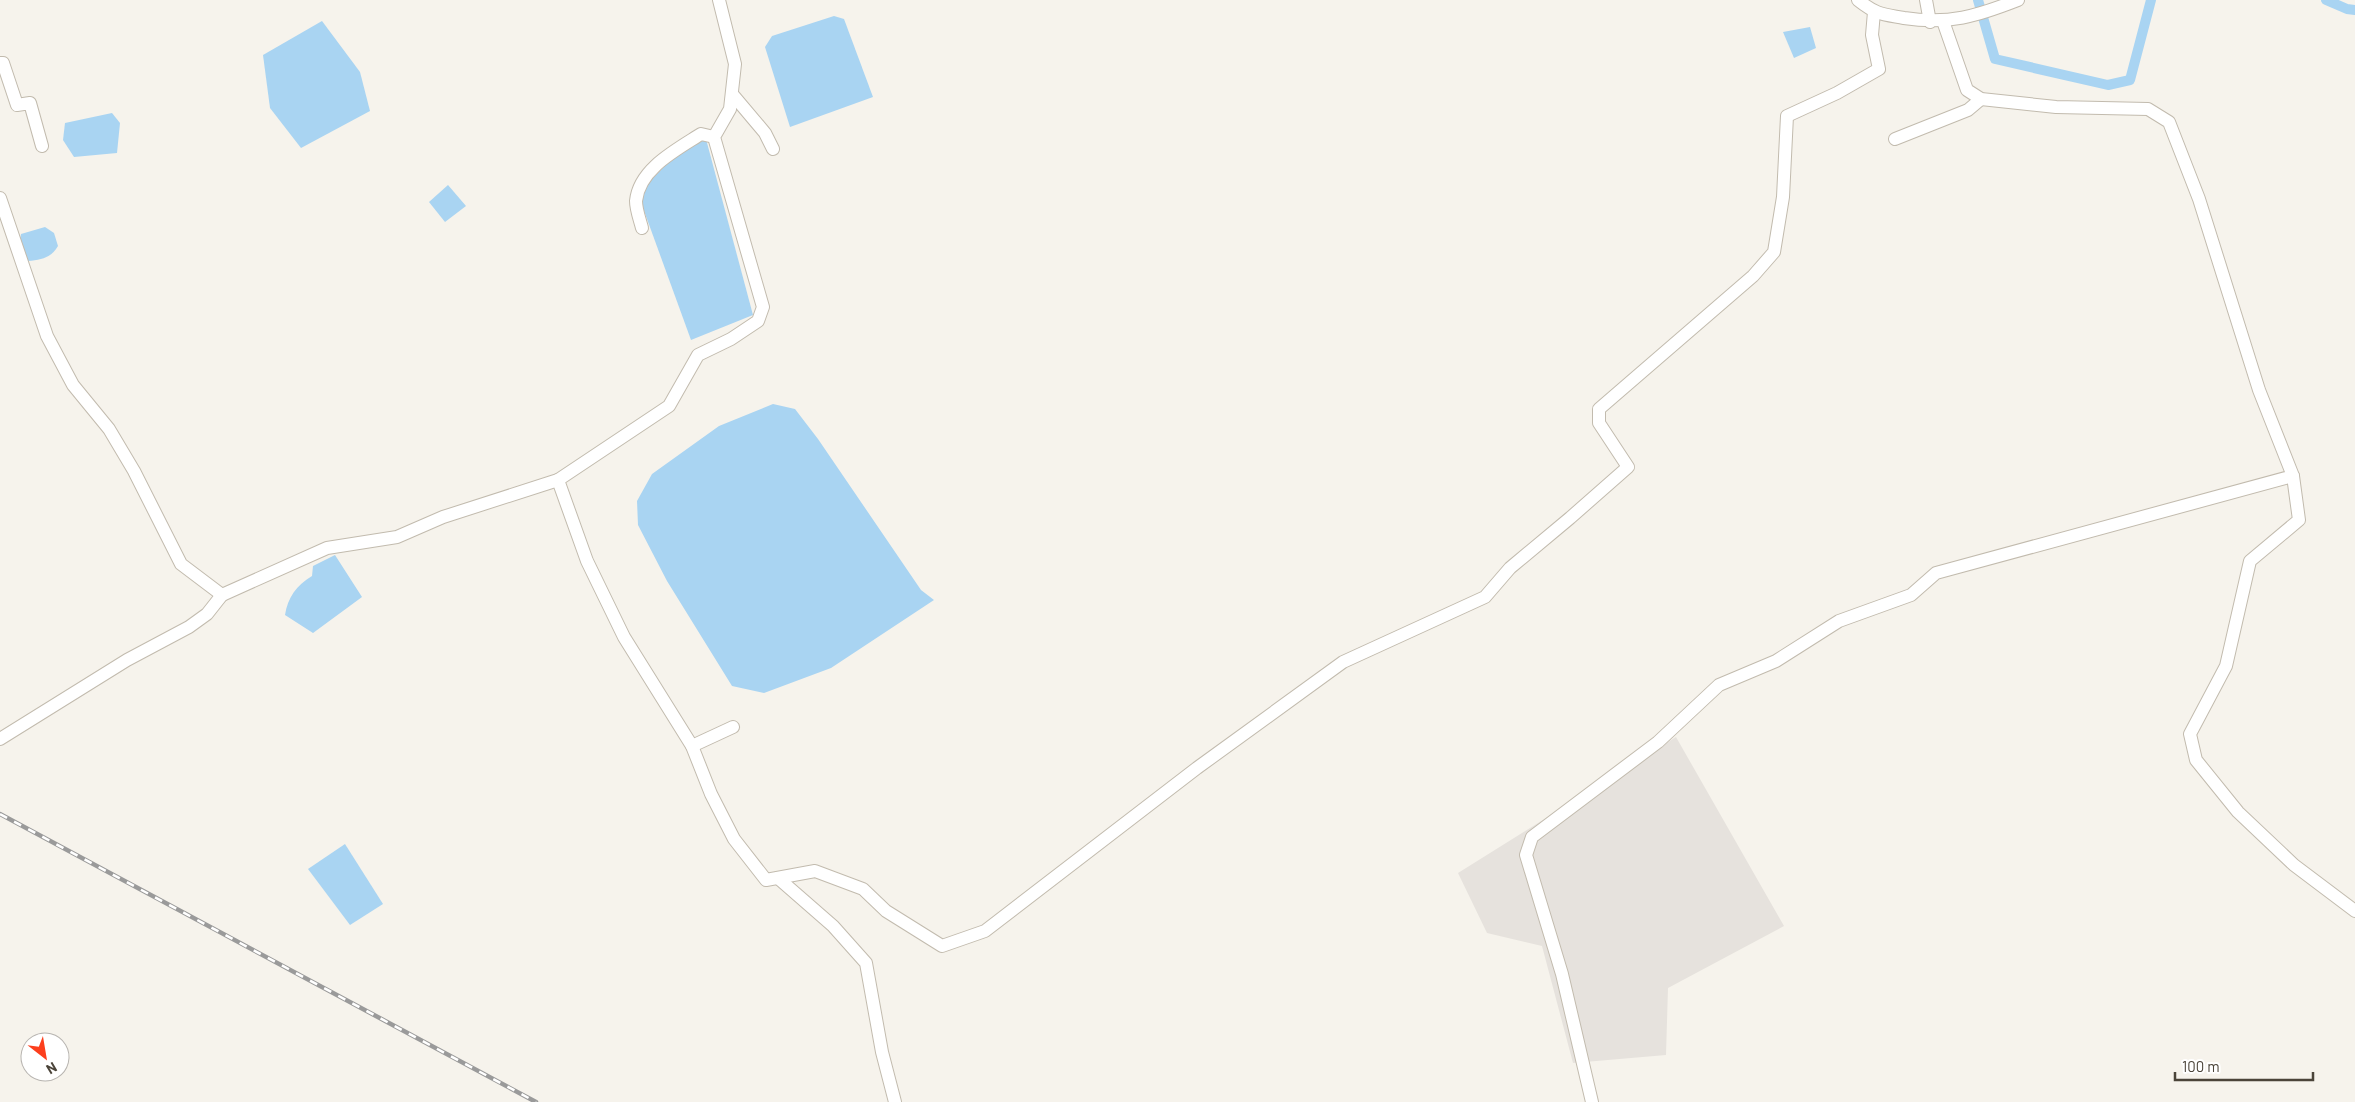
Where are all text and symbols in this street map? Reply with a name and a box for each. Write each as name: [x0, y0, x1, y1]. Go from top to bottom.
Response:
north arrow: [20, 1032, 70, 1082]
scale bar: [2175, 1050, 2312, 1082]
text: 100 m: [2182, 1057, 2220, 1075]
text: N: [44, 1059, 60, 1078]

